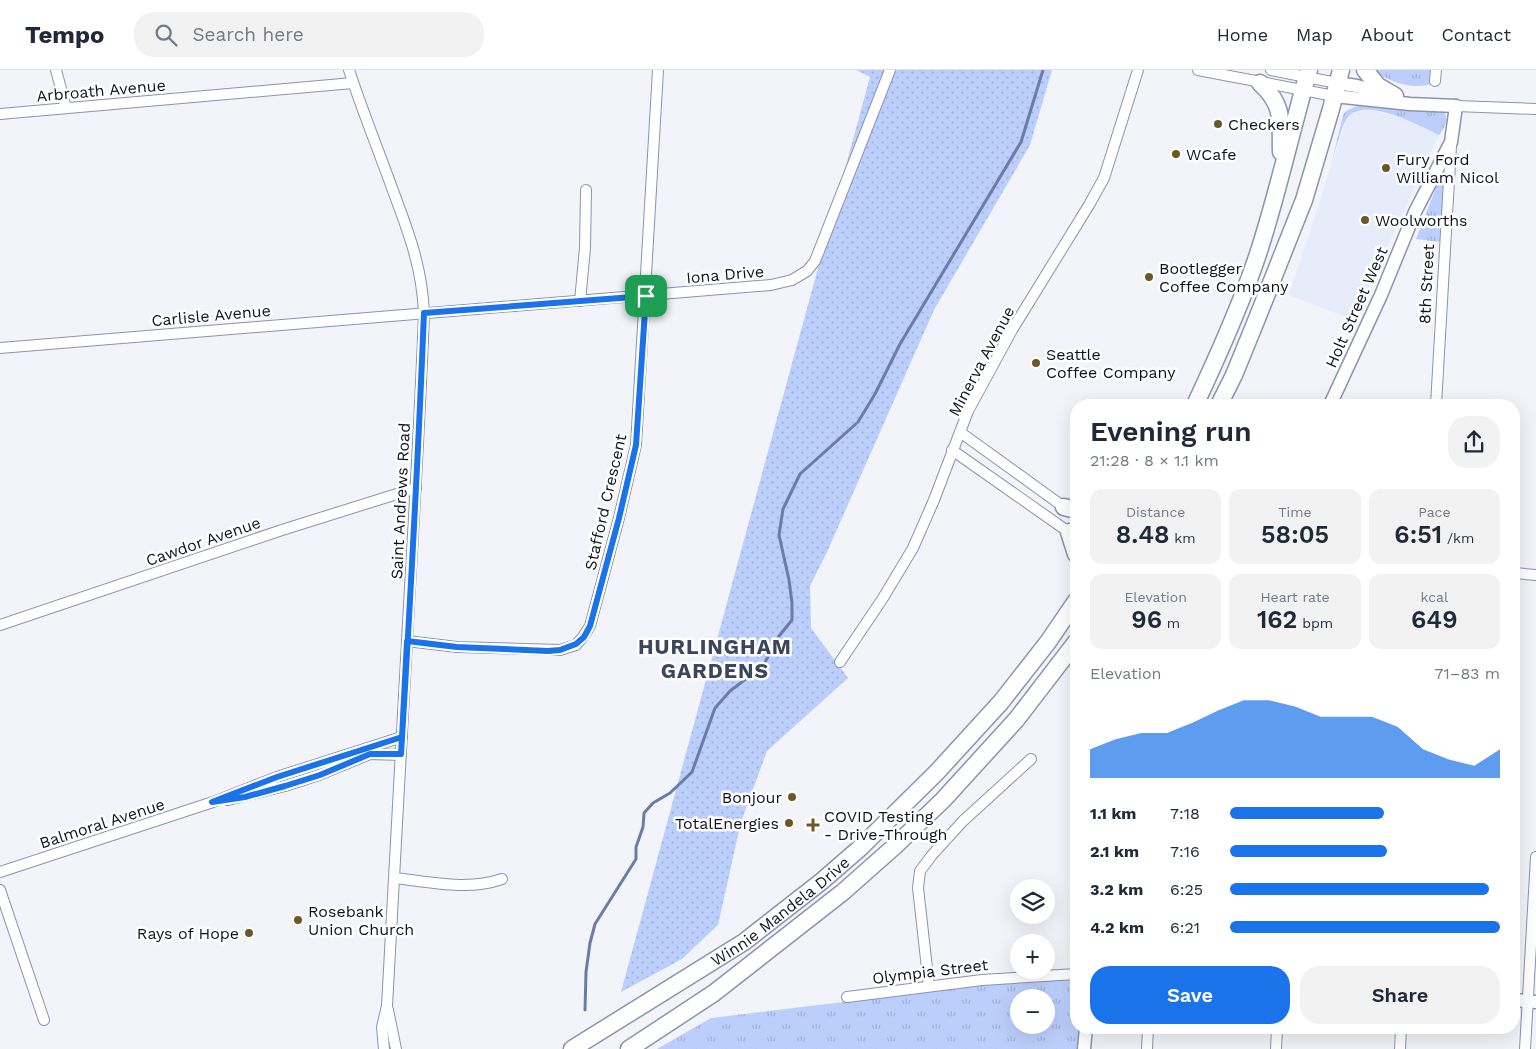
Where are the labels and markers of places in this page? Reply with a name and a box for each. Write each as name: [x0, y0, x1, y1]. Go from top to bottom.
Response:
place label: Checkers: [1228, 115, 1300, 134]
marker: Checkers: [1212, 118, 1224, 130]
place label: WCafe: [1186, 145, 1237, 164]
marker: WCafe: [1170, 148, 1182, 160]
place label: Fury Ford William Nicol: [1396, 150, 1499, 187]
marker: Fury Ford William Nicol: [1380, 162, 1392, 174]
place label: Woolworths: [1375, 211, 1467, 230]
marker: Woolworths: [1359, 214, 1371, 226]
place label: Bootlegger Coffee Company: [1159, 259, 1289, 296]
marker: Bootlegger Coffee Company: [1143, 271, 1155, 283]
pin: [625, 275, 667, 317]
place label: Seattle Coffee Company: [1046, 345, 1176, 382]
marker: Seattle Coffee Company: [1030, 357, 1042, 369]
place label: Bonjour: [722, 788, 782, 807]
marker: Bonjour: [786, 791, 798, 803]
place label: COVID Testing - Drive-Through: [824, 807, 948, 844]
place label: TotalEnergies: [675, 814, 779, 833]
marker: TotalEnergies: [783, 817, 795, 829]
marker: COVID Testing - Drive-Through: [806, 818, 820, 832]
place label: Rosebank Union Church: [308, 902, 414, 939]
marker: Rosebank Union Church: [292, 914, 304, 926]
place label: Rays of Hope: [137, 924, 239, 943]
marker: Rays of Hope: [243, 927, 255, 939]

